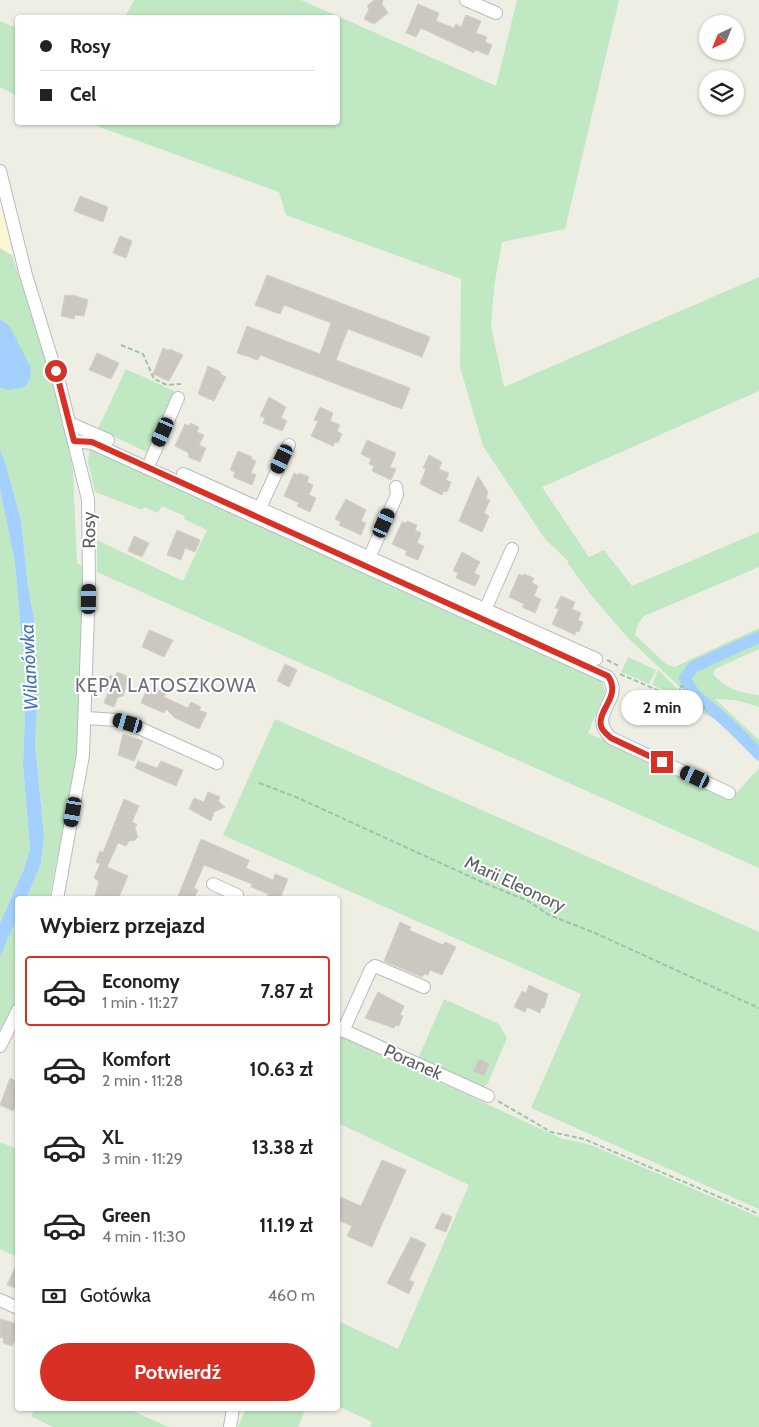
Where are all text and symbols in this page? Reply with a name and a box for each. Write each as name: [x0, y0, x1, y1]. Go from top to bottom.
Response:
north arrow: [699, 15, 744, 60]
map controls: [699, 15, 744, 115]
text: Rosy: [70, 35, 111, 58]
button: layers: [699, 70, 744, 115]
text: Cel: [70, 83, 96, 106]
route start: [45, 360, 67, 382]
car: [150, 415, 175, 449]
car: [268, 442, 295, 476]
car: [371, 506, 396, 540]
street label: Rosy: [78, 511, 100, 549]
car: [81, 584, 96, 614]
water label: Wilanówka: [15, 623, 43, 711]
district label: KĘPA LATOSZKOWA: [75, 674, 257, 697]
callout: 2 min: [621, 690, 703, 724]
text: 2 min: [643, 698, 681, 717]
car: [111, 712, 144, 734]
route end: [651, 751, 673, 773]
car: [678, 764, 711, 790]
car: [63, 796, 82, 828]
street label: Marii Eleonory: [461, 851, 569, 917]
text: Wybierz przejazd: [40, 912, 205, 939]
icon: car: [42, 969, 87, 1014]
text: Economy: [102, 970, 180, 993]
text: 7.87 zł: [260, 980, 313, 1003]
text: 1 min · 11:27: [102, 993, 178, 1012]
street label: Poranek: [380, 1039, 446, 1085]
icon: car: [42, 1047, 87, 1092]
text: Komfort: [102, 1048, 171, 1071]
text: 10.63 zł: [250, 1058, 313, 1081]
text: 2 min · 11:28: [102, 1071, 183, 1090]
icon: car: [42, 1125, 87, 1170]
text: XL: [102, 1126, 123, 1149]
text: 13.38 zł: [252, 1136, 313, 1159]
text: 3 min · 11:29: [102, 1149, 183, 1168]
icon: car: [42, 1203, 87, 1248]
text: Green: [102, 1204, 151, 1227]
text: 11.19 zł: [259, 1214, 313, 1237]
text: 4 min · 11:30: [102, 1227, 186, 1246]
icon: cash: [40, 1282, 68, 1310]
text: Gotówka: [80, 1284, 151, 1307]
text: 460 m: [268, 1286, 315, 1305]
button: Potwierdź: [40, 1343, 315, 1401]

